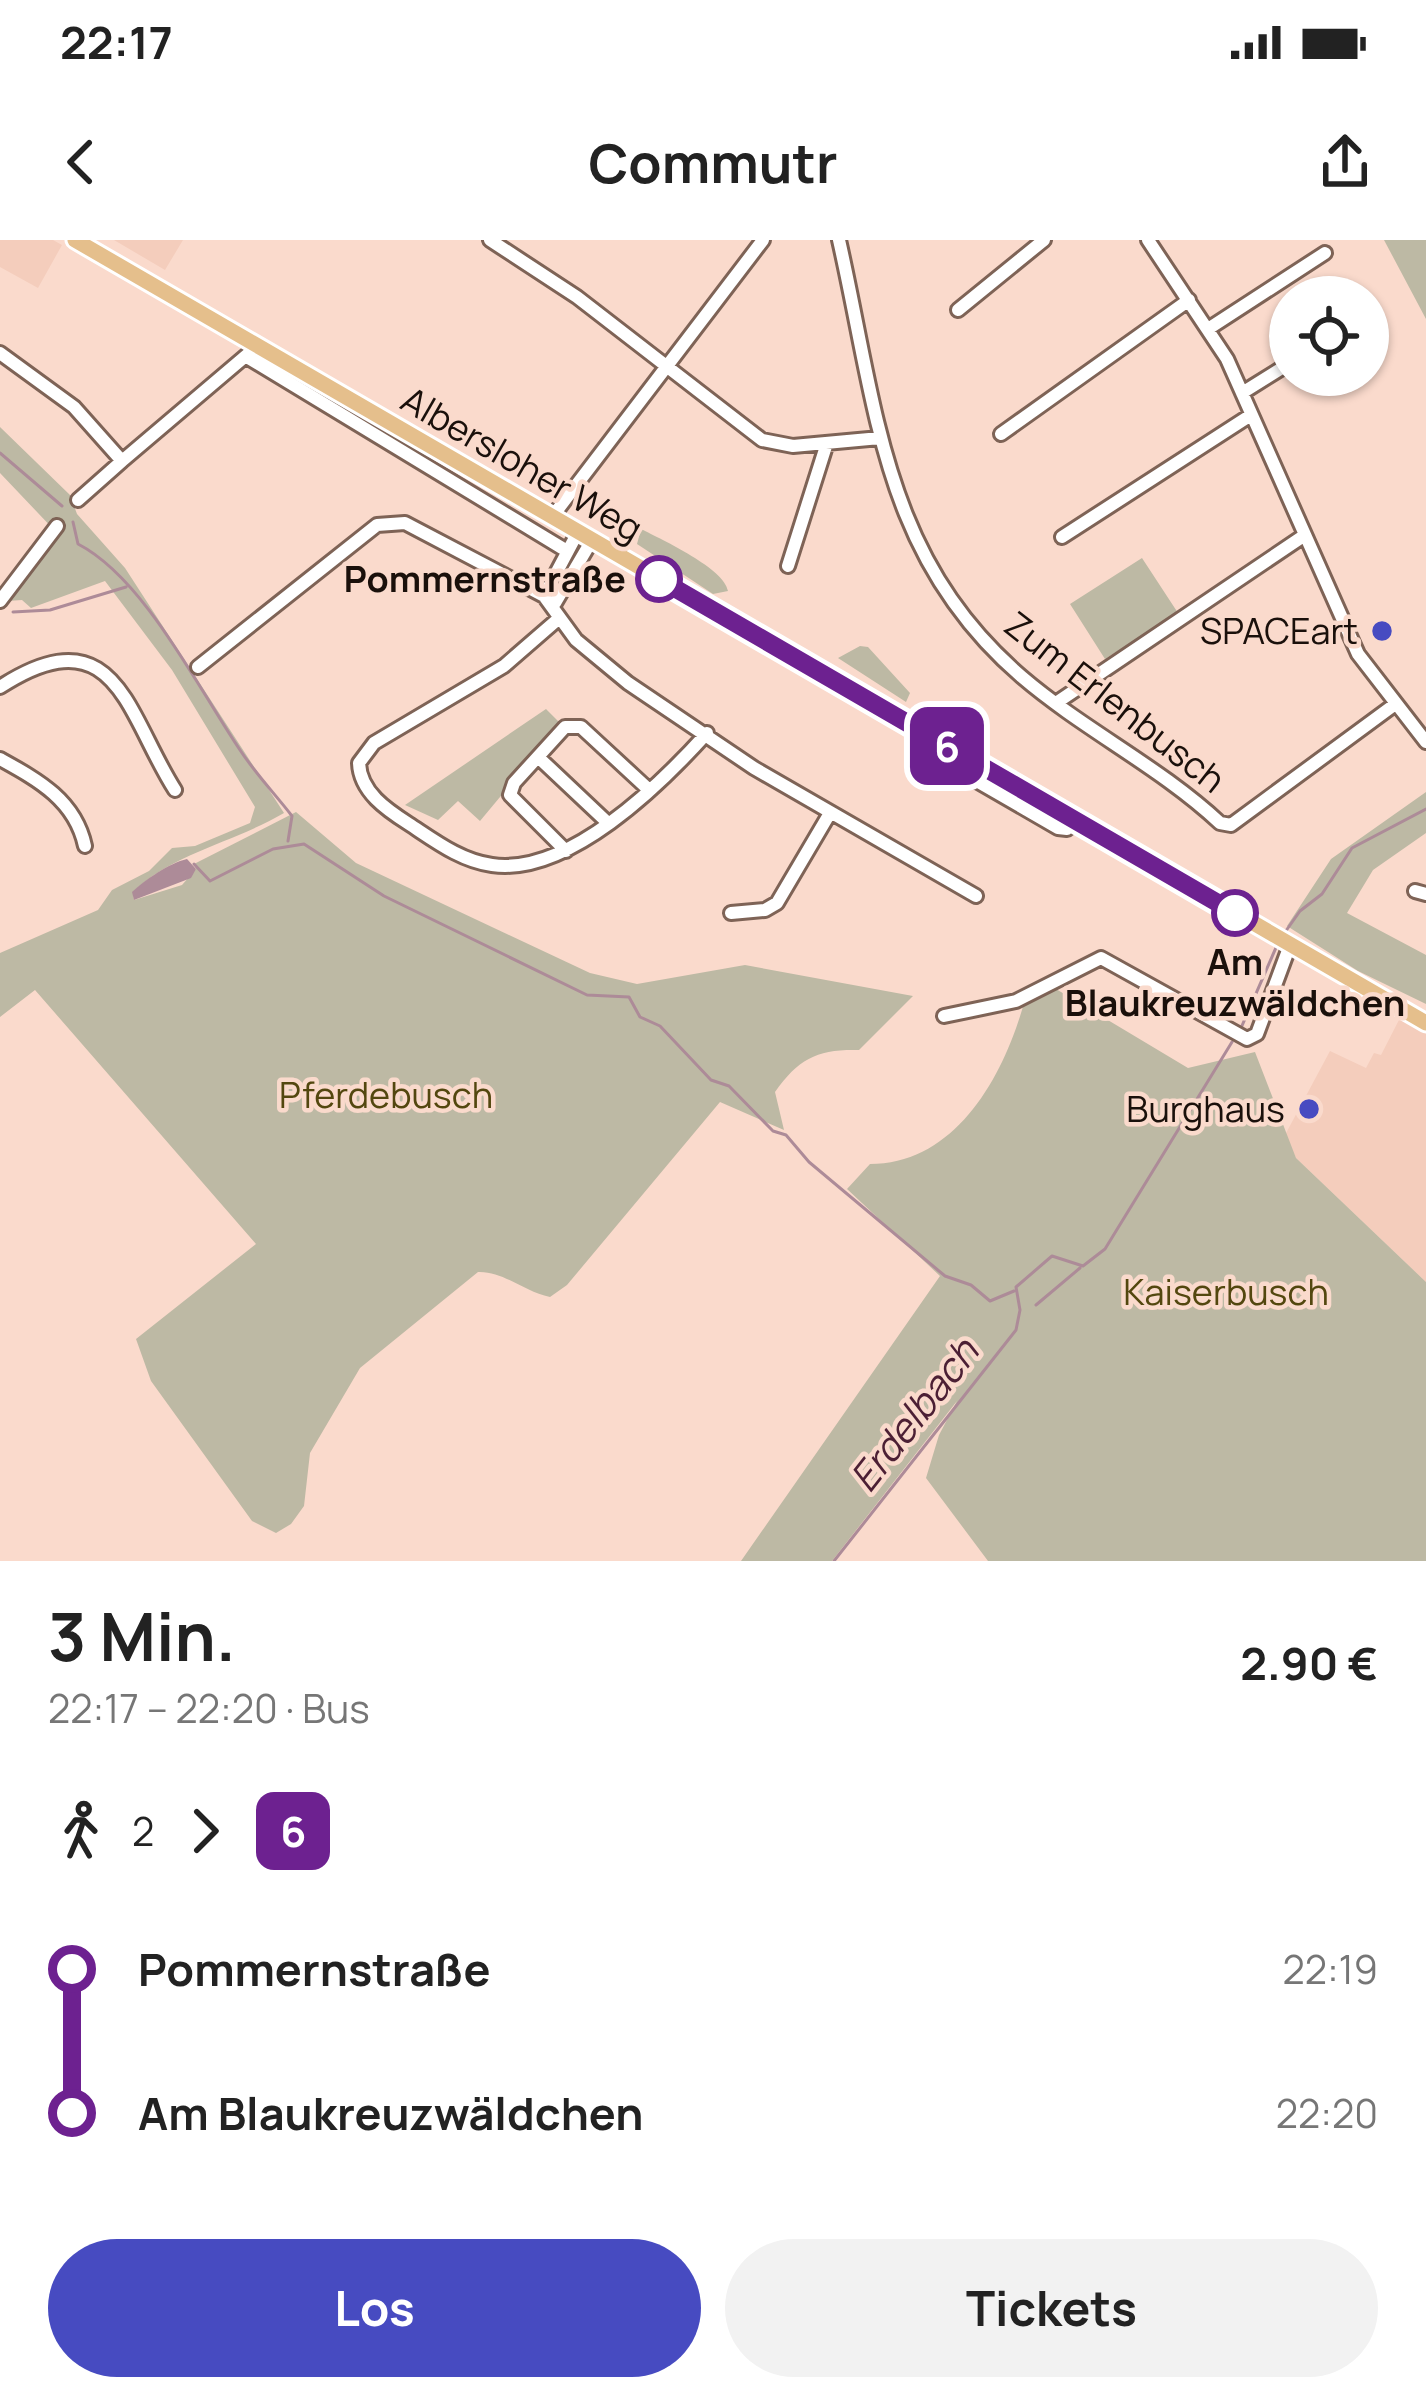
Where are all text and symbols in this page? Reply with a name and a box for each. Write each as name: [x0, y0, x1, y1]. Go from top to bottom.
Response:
text: 22:17: [60, 11, 173, 73]
text: Commutr: [588, 125, 838, 199]
icon: back: [48, 129, 114, 195]
icon: share: [1312, 129, 1378, 195]
map controls: [1269, 276, 1389, 396]
button: locate: [1269, 276, 1389, 396]
street label: Albersloher Weg: [393, 375, 652, 553]
place label: Pommernstraße: [344, 554, 626, 603]
marker: Pommernstraße: [637, 557, 681, 601]
street label: Zum Erlenbusch: [995, 600, 1236, 803]
place label: SPACEart: [1200, 606, 1358, 655]
marker: SPACEart: [1369, 618, 1395, 644]
line badge: 6: [908, 707, 986, 785]
text: 6: [934, 717, 960, 775]
marker: Am Blaukreuzwäldchen: [1213, 891, 1257, 935]
place label: Am Blaukreuzwäldchen: [1065, 937, 1405, 1027]
park label: Pferdebusch: [279, 1070, 493, 1119]
place label: Burghaus: [1126, 1084, 1285, 1133]
marker: Burghaus: [1296, 1096, 1322, 1122]
park label: Kaiserbusch: [1123, 1267, 1329, 1316]
water label: Erdelbach: [836, 1325, 991, 1502]
text: 3 Min.: [48, 1591, 236, 1681]
text: 2.90 €: [1240, 1632, 1378, 1694]
text: 22:17 – 22:20 · Bus: [48, 1681, 370, 1735]
icon: walk: [48, 1798, 114, 1864]
icon: forward: [172, 1798, 238, 1864]
text: 6: [280, 1802, 306, 1860]
text: 2: [132, 1804, 154, 1858]
text: Pommernstraße: [138, 1938, 491, 2000]
text: 22:19: [1282, 1942, 1378, 1996]
text: Am Blaukreuzwäldchen: [138, 2082, 643, 2144]
text: 22:20: [1276, 2086, 1378, 2140]
button: Los: [48, 2239, 701, 2377]
button: Tickets: [725, 2239, 1378, 2377]

